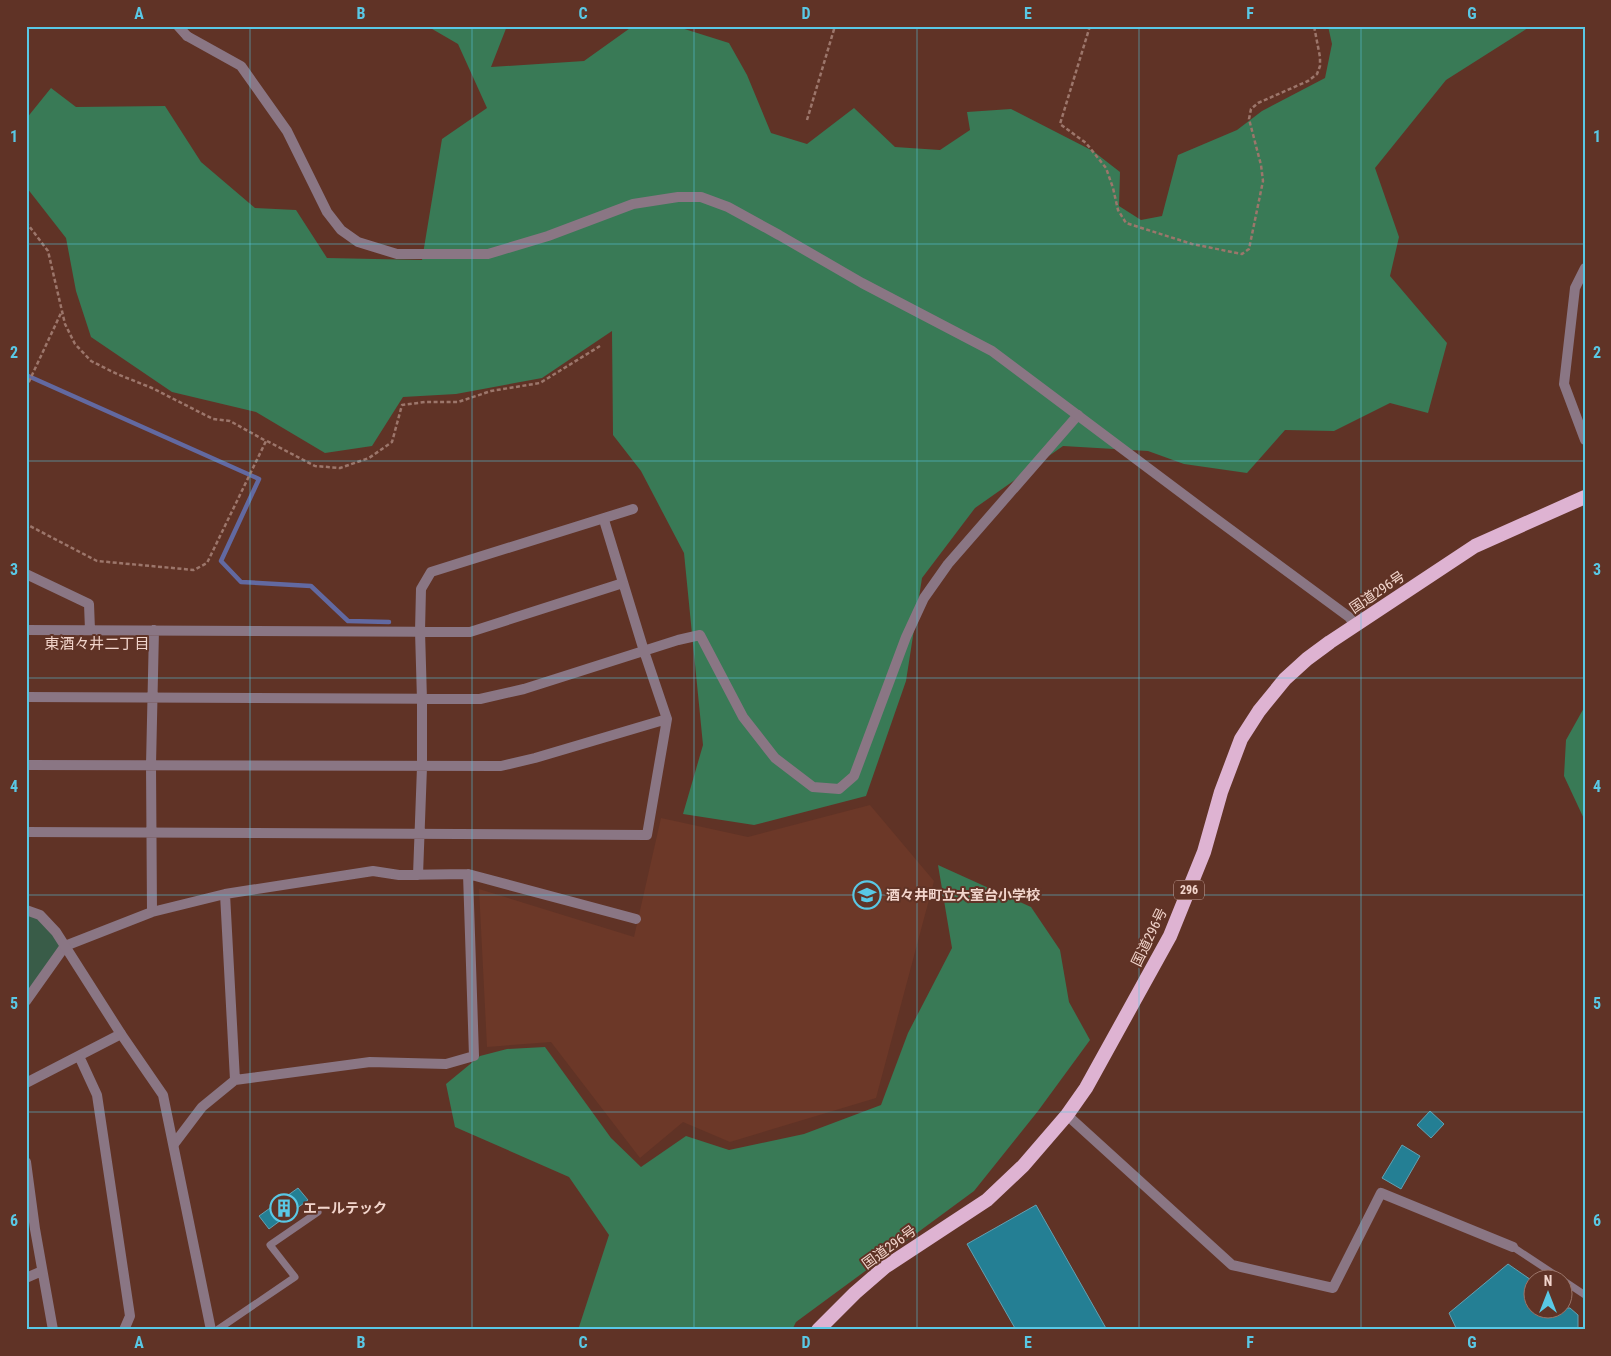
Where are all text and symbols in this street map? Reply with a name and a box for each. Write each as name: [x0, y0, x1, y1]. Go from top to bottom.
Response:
text: A: [134, 4, 144, 23]
text: B: [357, 4, 366, 23]
text: C: [578, 4, 588, 23]
text: D: [801, 4, 811, 23]
text: E: [1024, 4, 1032, 23]
text: F: [1246, 4, 1254, 23]
text: G: [1467, 4, 1477, 23]
text: 1: [10, 127, 18, 146]
text: 1: [1593, 127, 1601, 146]
text: 2: [10, 343, 18, 362]
text: 2: [1593, 343, 1601, 362]
text: 3: [10, 560, 18, 579]
text: 3: [1593, 560, 1601, 579]
street label: 国道296号: [1347, 568, 1407, 616]
district label: 東酒々井二丁目: [44, 635, 150, 653]
text: 4: [10, 777, 18, 796]
text: 4: [1593, 777, 1601, 796]
school or university icon: 酒々井町立大室台小学校: [852, 880, 882, 910]
road number: 296: [1174, 880, 1204, 900]
place label: 酒々井町立大室台小学校: [886, 887, 1040, 903]
street label: 国道296号: [1128, 905, 1170, 969]
text: 5: [10, 994, 18, 1013]
text: 5: [1593, 994, 1601, 1013]
building icon: エールテック: [269, 1193, 299, 1223]
place label: エールテック: [303, 1200, 387, 1216]
text: 6: [10, 1211, 18, 1230]
text: 6: [1593, 1211, 1601, 1230]
street label: 国道296号: [859, 1222, 919, 1272]
north arrow: [1524, 1268, 1574, 1318]
text: N: [1544, 1273, 1552, 1289]
text: A: [134, 1333, 144, 1352]
text: B: [357, 1333, 366, 1352]
text: C: [578, 1333, 588, 1352]
text: D: [801, 1333, 811, 1352]
text: E: [1024, 1333, 1032, 1352]
text: F: [1246, 1333, 1254, 1352]
text: G: [1467, 1333, 1477, 1352]

